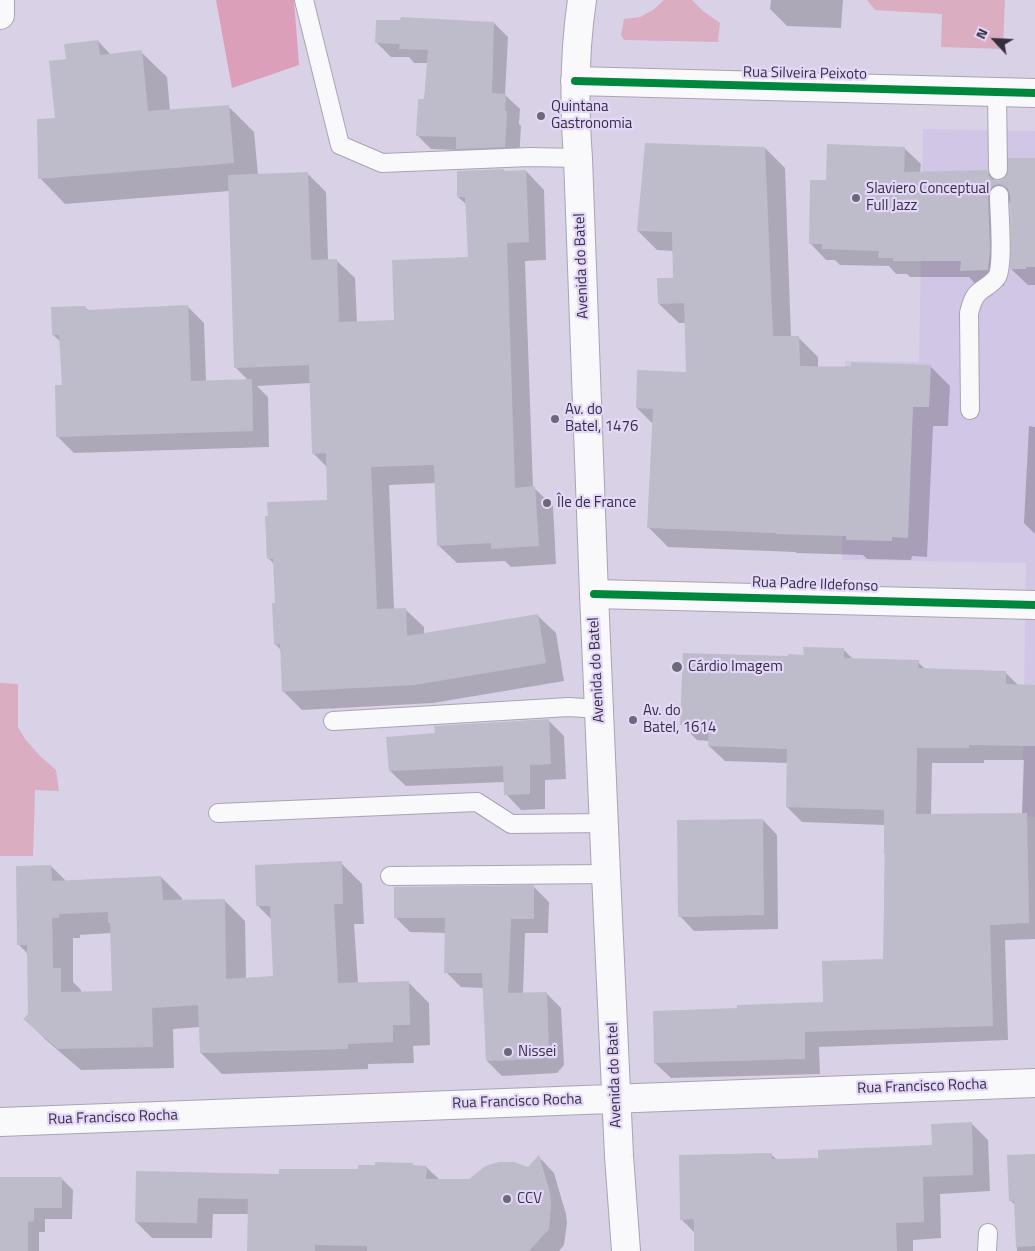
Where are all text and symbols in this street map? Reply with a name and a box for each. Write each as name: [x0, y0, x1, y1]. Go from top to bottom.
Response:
north arrow: [970, 15, 1020, 65]
text: N: [969, 25, 993, 42]
street label: Rua Silveira Peixoto: [743, 64, 867, 84]
place label: Quintana Gastronomia: [551, 98, 632, 133]
marker: Quintana Gastronomia: [535, 110, 547, 122]
place label: Slaviero Conceptual Full Jazz: [866, 180, 989, 215]
marker: Slaviero Conceptual Full Jazz: [850, 192, 862, 204]
street label: Avenida do Batel: [571, 213, 593, 319]
place label: Av. do Batel, 1476: [565, 401, 638, 436]
marker: Av. do Batel, 1476: [549, 413, 561, 425]
place label: Île de France: [557, 494, 636, 512]
marker: Île de France: [541, 497, 553, 509]
street label: Rua Padre Ildefonso: [751, 574, 879, 596]
street label: Avenida do Batel: [585, 617, 609, 723]
place label: Cárdio Imagem: [688, 658, 783, 676]
marker: Cárdio Imagem: [670, 660, 684, 674]
place label: Av. do Batel, 1614: [643, 702, 716, 737]
marker: Av. do Batel, 1614: [627, 714, 639, 726]
street label: Avenida do Batel: [604, 1022, 626, 1128]
place label: Nissei: [518, 1043, 556, 1061]
marker: Nissei: [502, 1046, 514, 1058]
street label: Rua Francisco Rocha: [857, 1076, 987, 1098]
street label: Rua Francisco Rocha: [452, 1091, 582, 1113]
street label: Rua Francisco Rocha: [48, 1107, 178, 1129]
place label: CCV: [517, 1190, 542, 1208]
marker: CCV: [501, 1193, 513, 1205]

